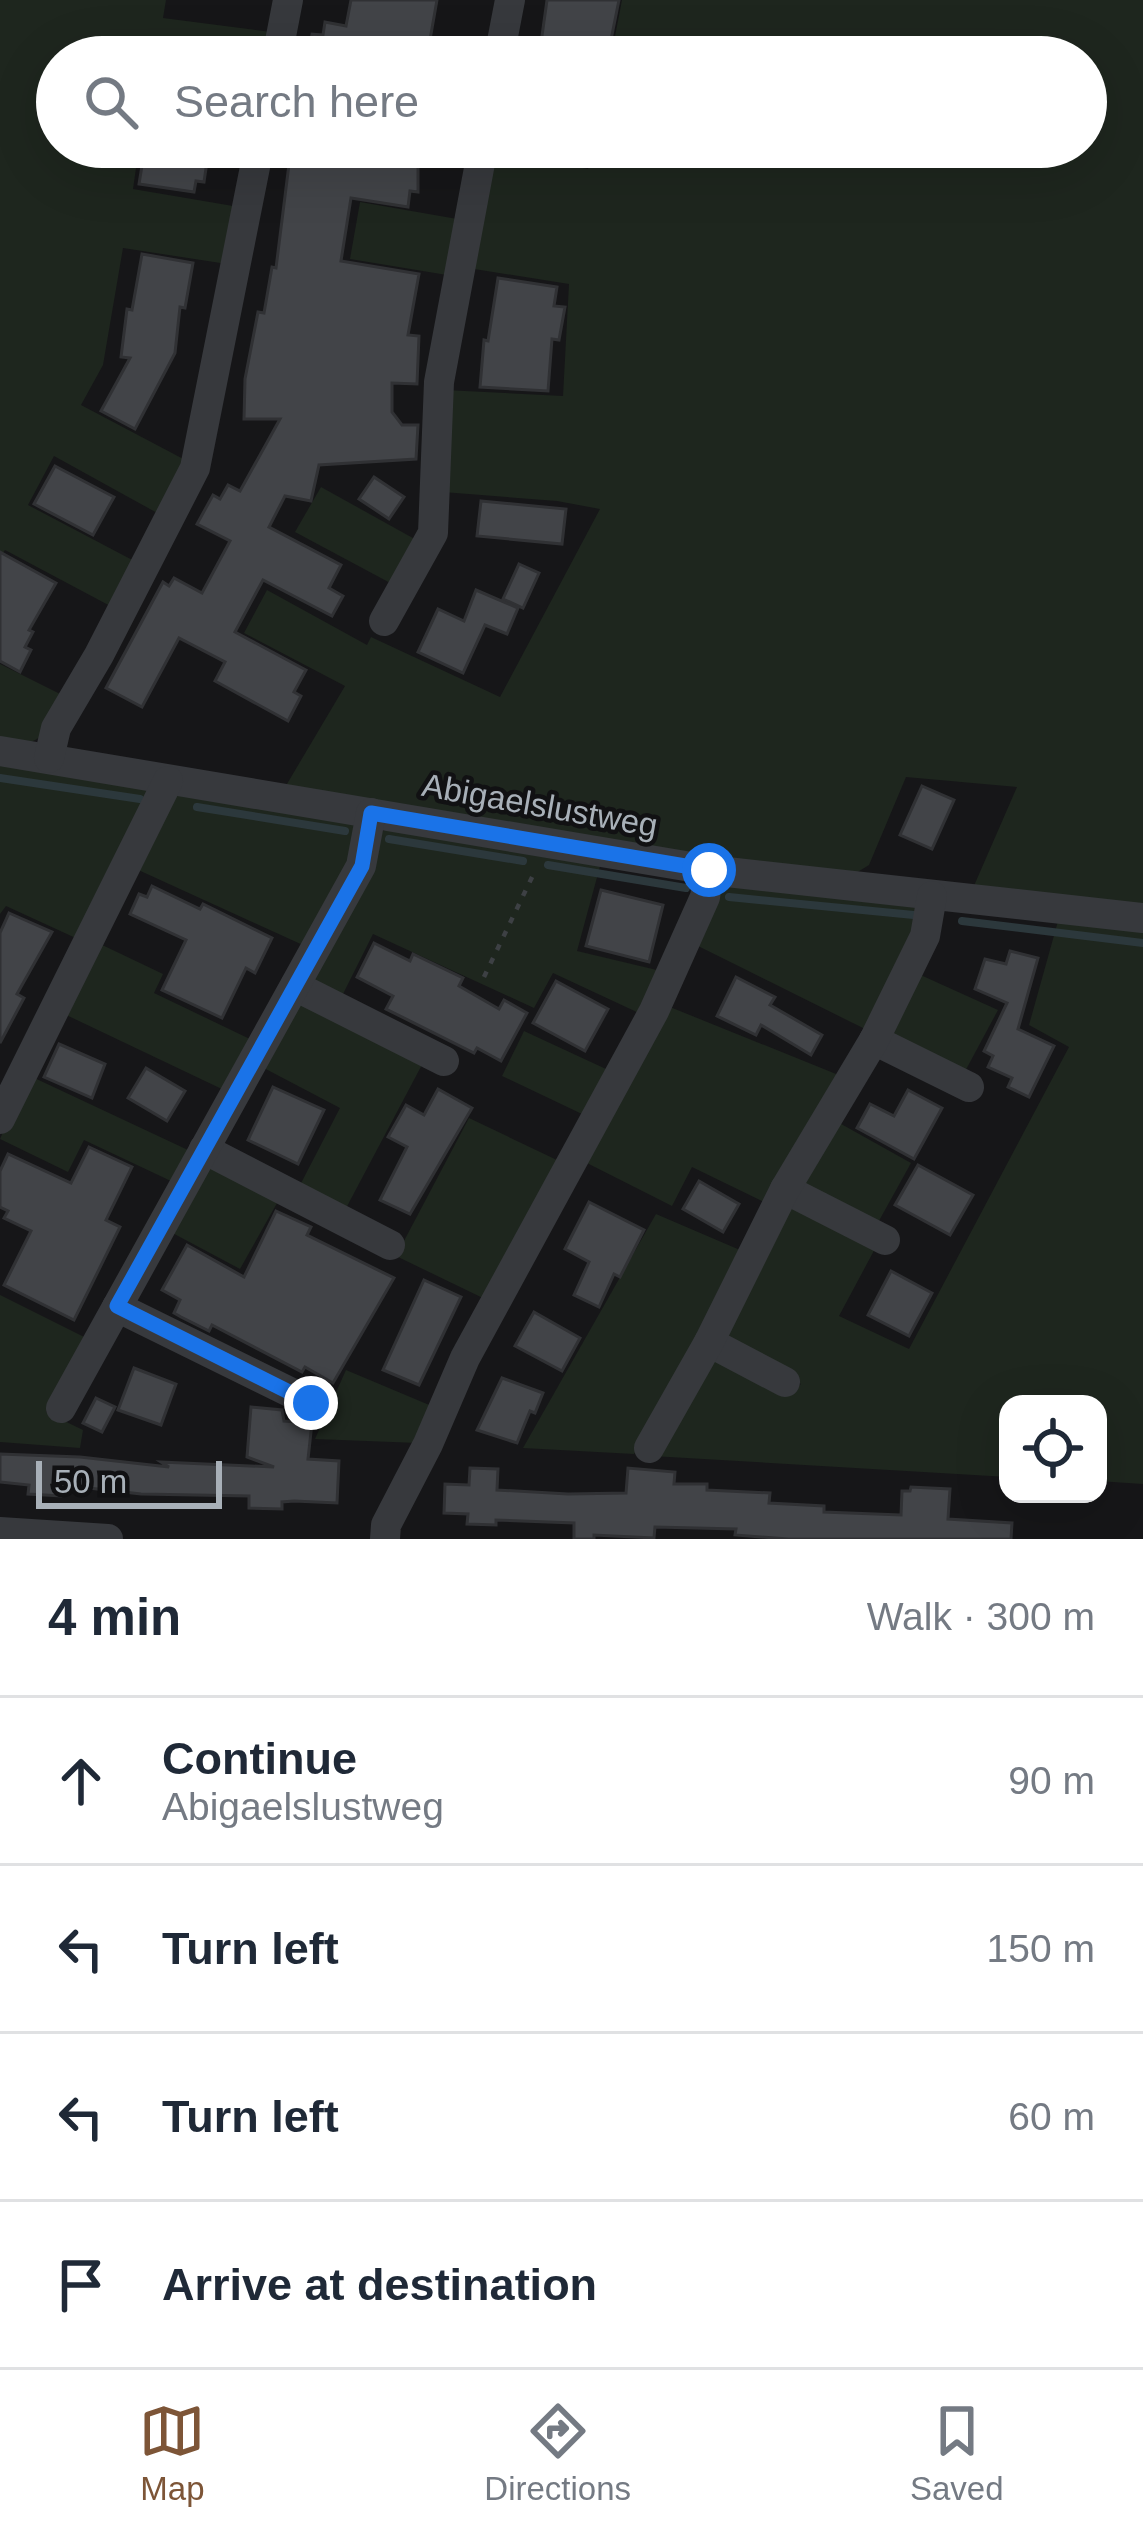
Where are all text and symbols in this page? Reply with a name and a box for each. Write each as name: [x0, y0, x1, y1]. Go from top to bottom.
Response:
search box: [36, 36, 1107, 168]
icon: search: [78, 69, 144, 135]
text: Search here: [174, 76, 419, 127]
street label: Abigaelslustweg: [419, 766, 661, 844]
route start: [682, 843, 736, 897]
route end: [284, 1376, 338, 1430]
map controls: [999, 1395, 1107, 1503]
button: locate: [999, 1395, 1107, 1503]
scale bar: [36, 1455, 222, 1508]
text: 50 m: [54, 1463, 127, 1500]
text: 4 min: [48, 1589, 181, 1646]
text: Walk · 300 m: [867, 1595, 1095, 1638]
text: Continue: [162, 1733, 357, 1784]
icon: ahead: [48, 1748, 114, 1814]
text: 90 m: [1008, 1759, 1095, 1802]
text: Abigaelslustweg: [162, 1785, 444, 1828]
icon: left: [48, 1916, 114, 1982]
text: Turn left: [162, 1923, 339, 1974]
text: 150 m: [987, 1927, 1095, 1970]
icon: left: [48, 2084, 114, 2150]
text: Turn left: [162, 2091, 339, 2142]
text: 60 m: [1008, 2095, 1095, 2138]
icon: arrive: [48, 2252, 114, 2318]
text: Arrive at destination: [162, 2259, 597, 2310]
tab: Map: [139, 2398, 205, 2508]
tab: Directions: [484, 2398, 631, 2508]
tab: Saved: [910, 2398, 1004, 2508]

